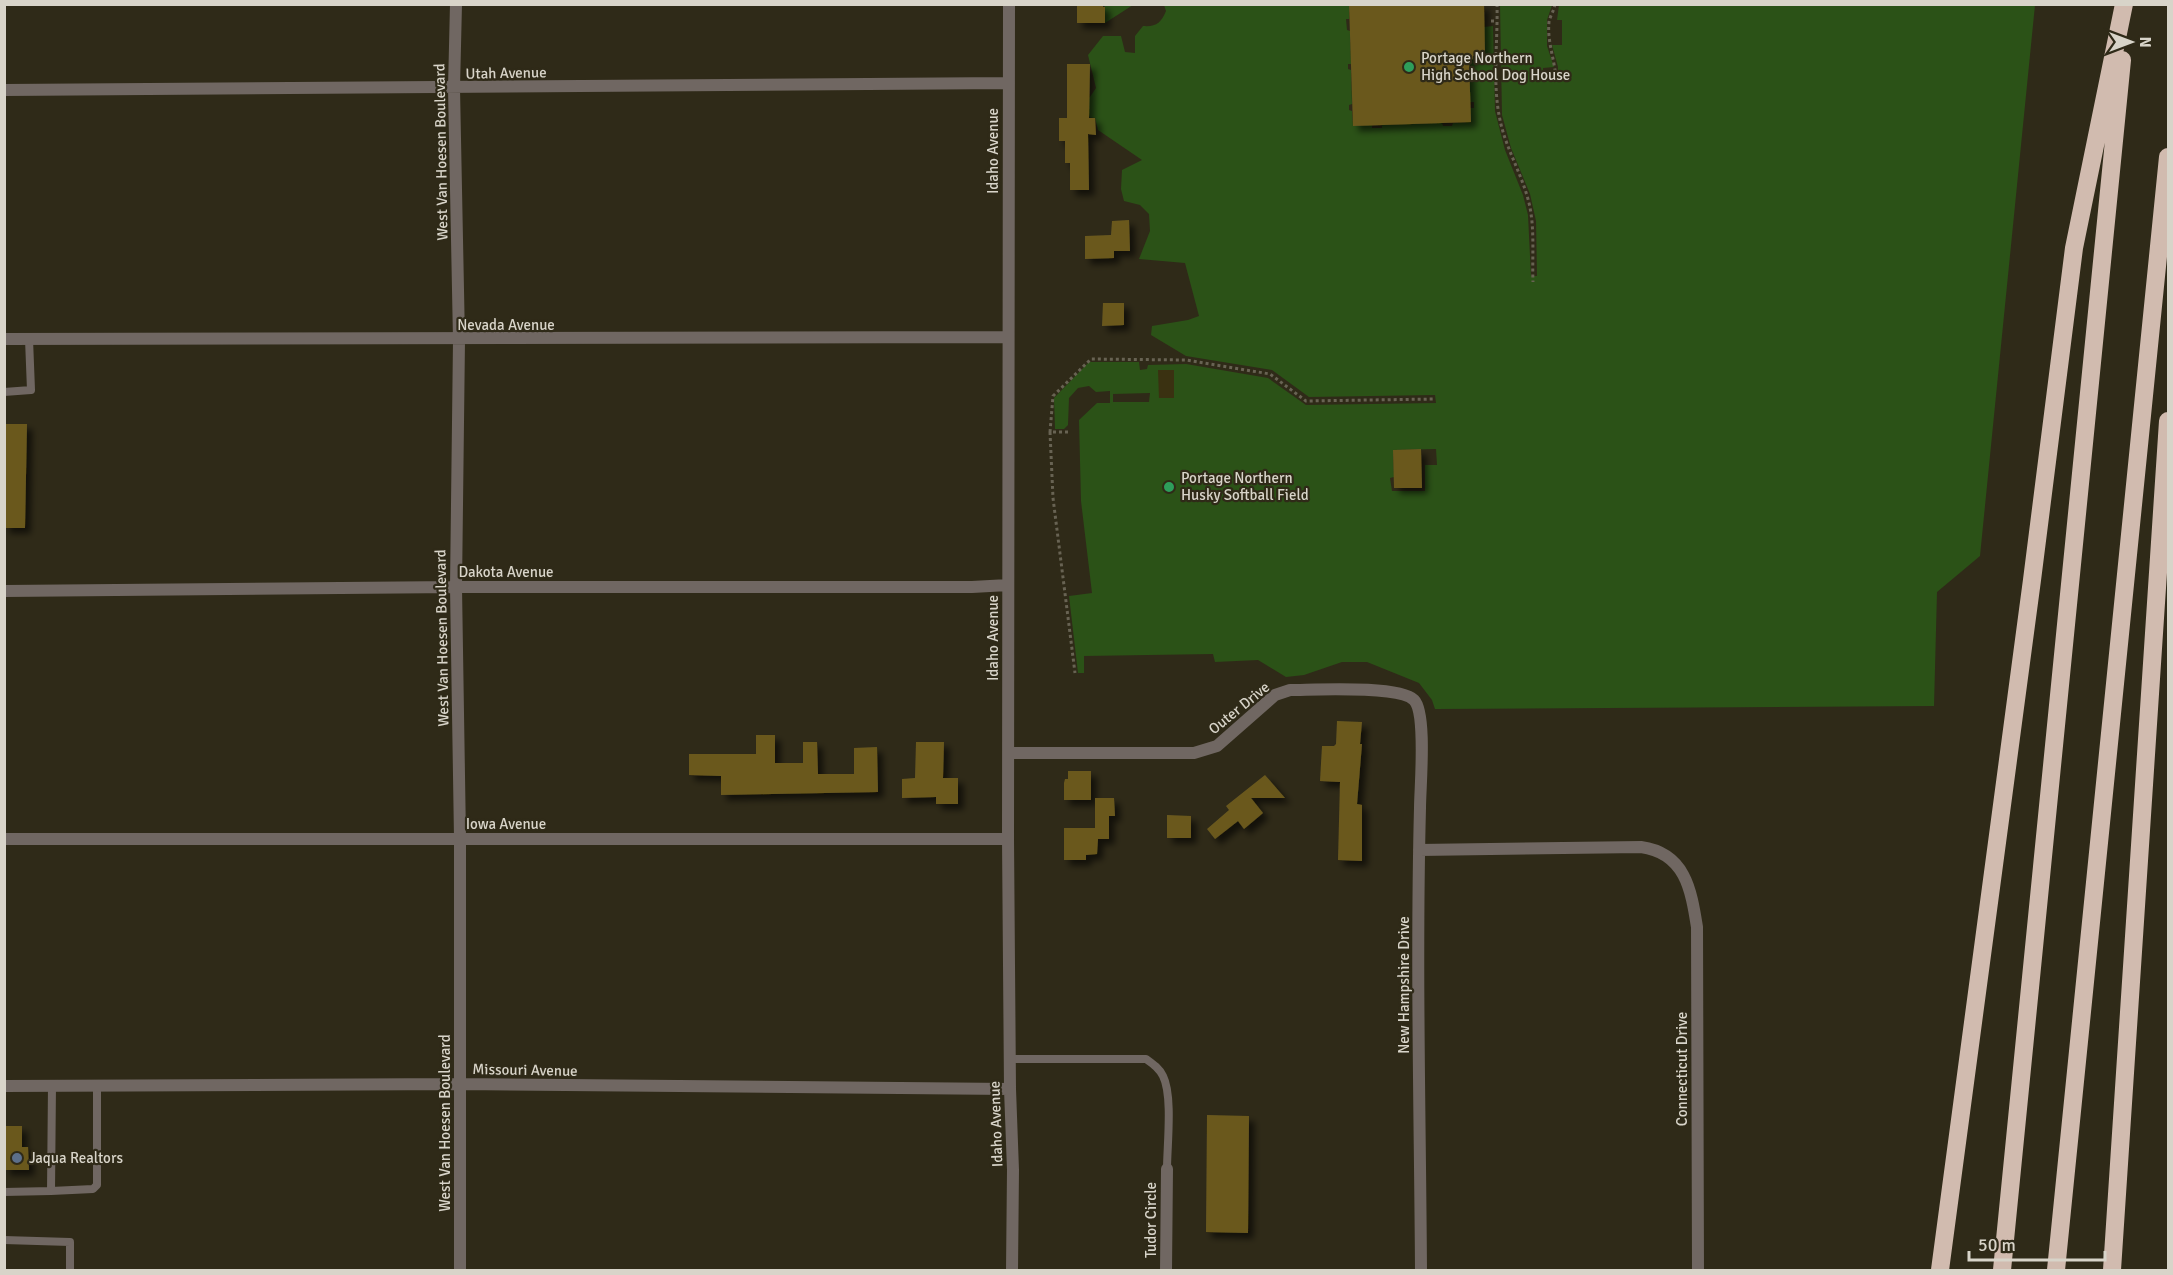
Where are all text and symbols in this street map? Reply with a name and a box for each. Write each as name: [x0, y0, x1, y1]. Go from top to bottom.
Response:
north arrow: [2101, 12, 2161, 72]
text: N: [2135, 36, 2155, 48]
place label: Portage Northern High School Dog House: [1421, 49, 1570, 84]
marker: Portage Northern High School Dog House: [1402, 60, 1416, 74]
street label: West Van Hoesen Boulevard: [430, 63, 452, 241]
street label: Utah Avenue: [465, 63, 547, 83]
street label: Idaho Avenue: [984, 108, 1002, 194]
street label: Nevada Avenue: [457, 316, 555, 334]
place label: Portage Northern Husky Softball Field: [1181, 469, 1309, 504]
marker: Portage Northern Husky Softball Field: [1162, 480, 1176, 494]
street label: West Van Hoesen Boulevard: [431, 549, 453, 727]
street label: Dakota Avenue: [458, 563, 554, 581]
street label: Idaho Avenue: [984, 595, 1002, 681]
street label: Outer Drive: [1205, 678, 1273, 738]
street label: Iowa Avenue: [466, 815, 546, 833]
street label: New Hampshire Drive: [1395, 916, 1413, 1054]
street label: Connecticut Drive: [1673, 1012, 1691, 1126]
street label: West Van Hoesen Boulevard: [436, 1034, 454, 1212]
street label: Missouri Avenue: [472, 1060, 578, 1080]
street label: Idaho Avenue: [986, 1081, 1006, 1167]
place label: Jaqua Realtors: [29, 1149, 123, 1167]
marker: Jaqua Realtors: [10, 1151, 24, 1165]
street label: Tudor Circle: [1142, 1182, 1160, 1258]
scale bar: [1969, 1224, 2106, 1262]
text: 50 m: [1978, 1234, 2016, 1256]

